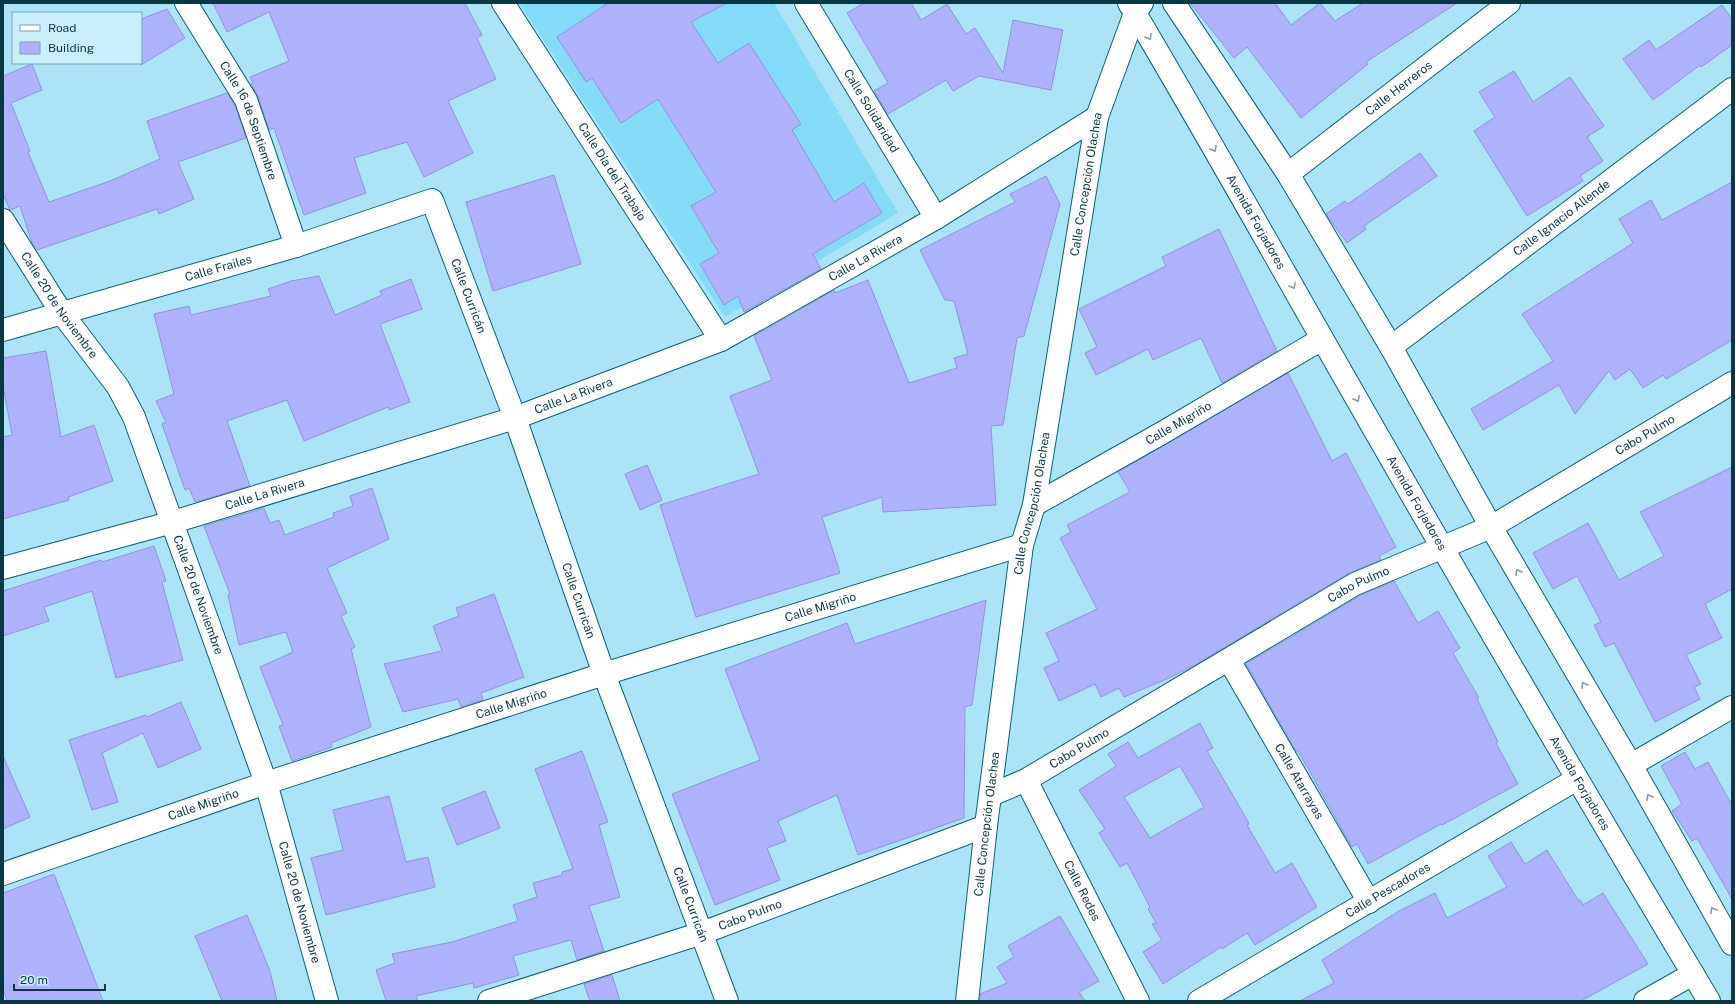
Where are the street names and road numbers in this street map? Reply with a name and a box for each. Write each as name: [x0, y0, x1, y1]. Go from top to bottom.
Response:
street label: Calle Herreros: [1362, 58, 1435, 119]
street label: Calle 16 de Septiembre: [217, 59, 280, 182]
street label: Calle Solidaridad: [841, 66, 902, 155]
street label: Calle Concepción Olachea: [1068, 110, 1105, 257]
street label: Calle Día del Trabajo: [575, 120, 649, 224]
street label: Avenida Forjadores: [1223, 172, 1288, 272]
street label: Calle Ignacio Allende: [1510, 177, 1613, 259]
street label: Calle La Rivera: [826, 232, 905, 284]
street label: Calle 20 de Noviembre: [18, 249, 101, 361]
street label: Calle Frailes: [183, 252, 253, 284]
street label: Calle Curricán: [448, 256, 489, 335]
street label: Calle La Rivera: [532, 375, 614, 417]
street label: Calle Migriño: [1143, 398, 1214, 448]
street label: Cabo Pulmo: [1613, 412, 1678, 458]
street label: Calle Concepción Olachea: [1011, 431, 1053, 576]
street label: Avenida Forjadores: [1384, 453, 1449, 553]
street label: Calle La Rivera: [223, 475, 306, 513]
street label: Calle 20 de Noviembre: [170, 533, 226, 657]
street label: Calle Curricán: [559, 561, 598, 640]
street label: Cabo Pulmo: [1325, 563, 1392, 606]
street label: Calle Migriño: [783, 590, 858, 625]
street label: Calle Migriño: [474, 686, 549, 722]
street label: Cabo Pulmo: [1047, 725, 1112, 771]
street label: Avenida Forjadores: [1547, 734, 1613, 833]
street label: Calle Atarrayas: [1272, 741, 1326, 821]
street label: Calle Concepción Olachea: [971, 751, 1002, 897]
street label: Calle Migriño: [166, 786, 241, 823]
street label: Calle 20 de Noviembre: [276, 840, 323, 965]
street label: Calle Redes: [1061, 858, 1103, 923]
street label: Calle Pescadores: [1343, 860, 1433, 920]
street label: Calle Curricán: [670, 865, 711, 944]
street label: Cabo Pulmo: [716, 896, 784, 933]

